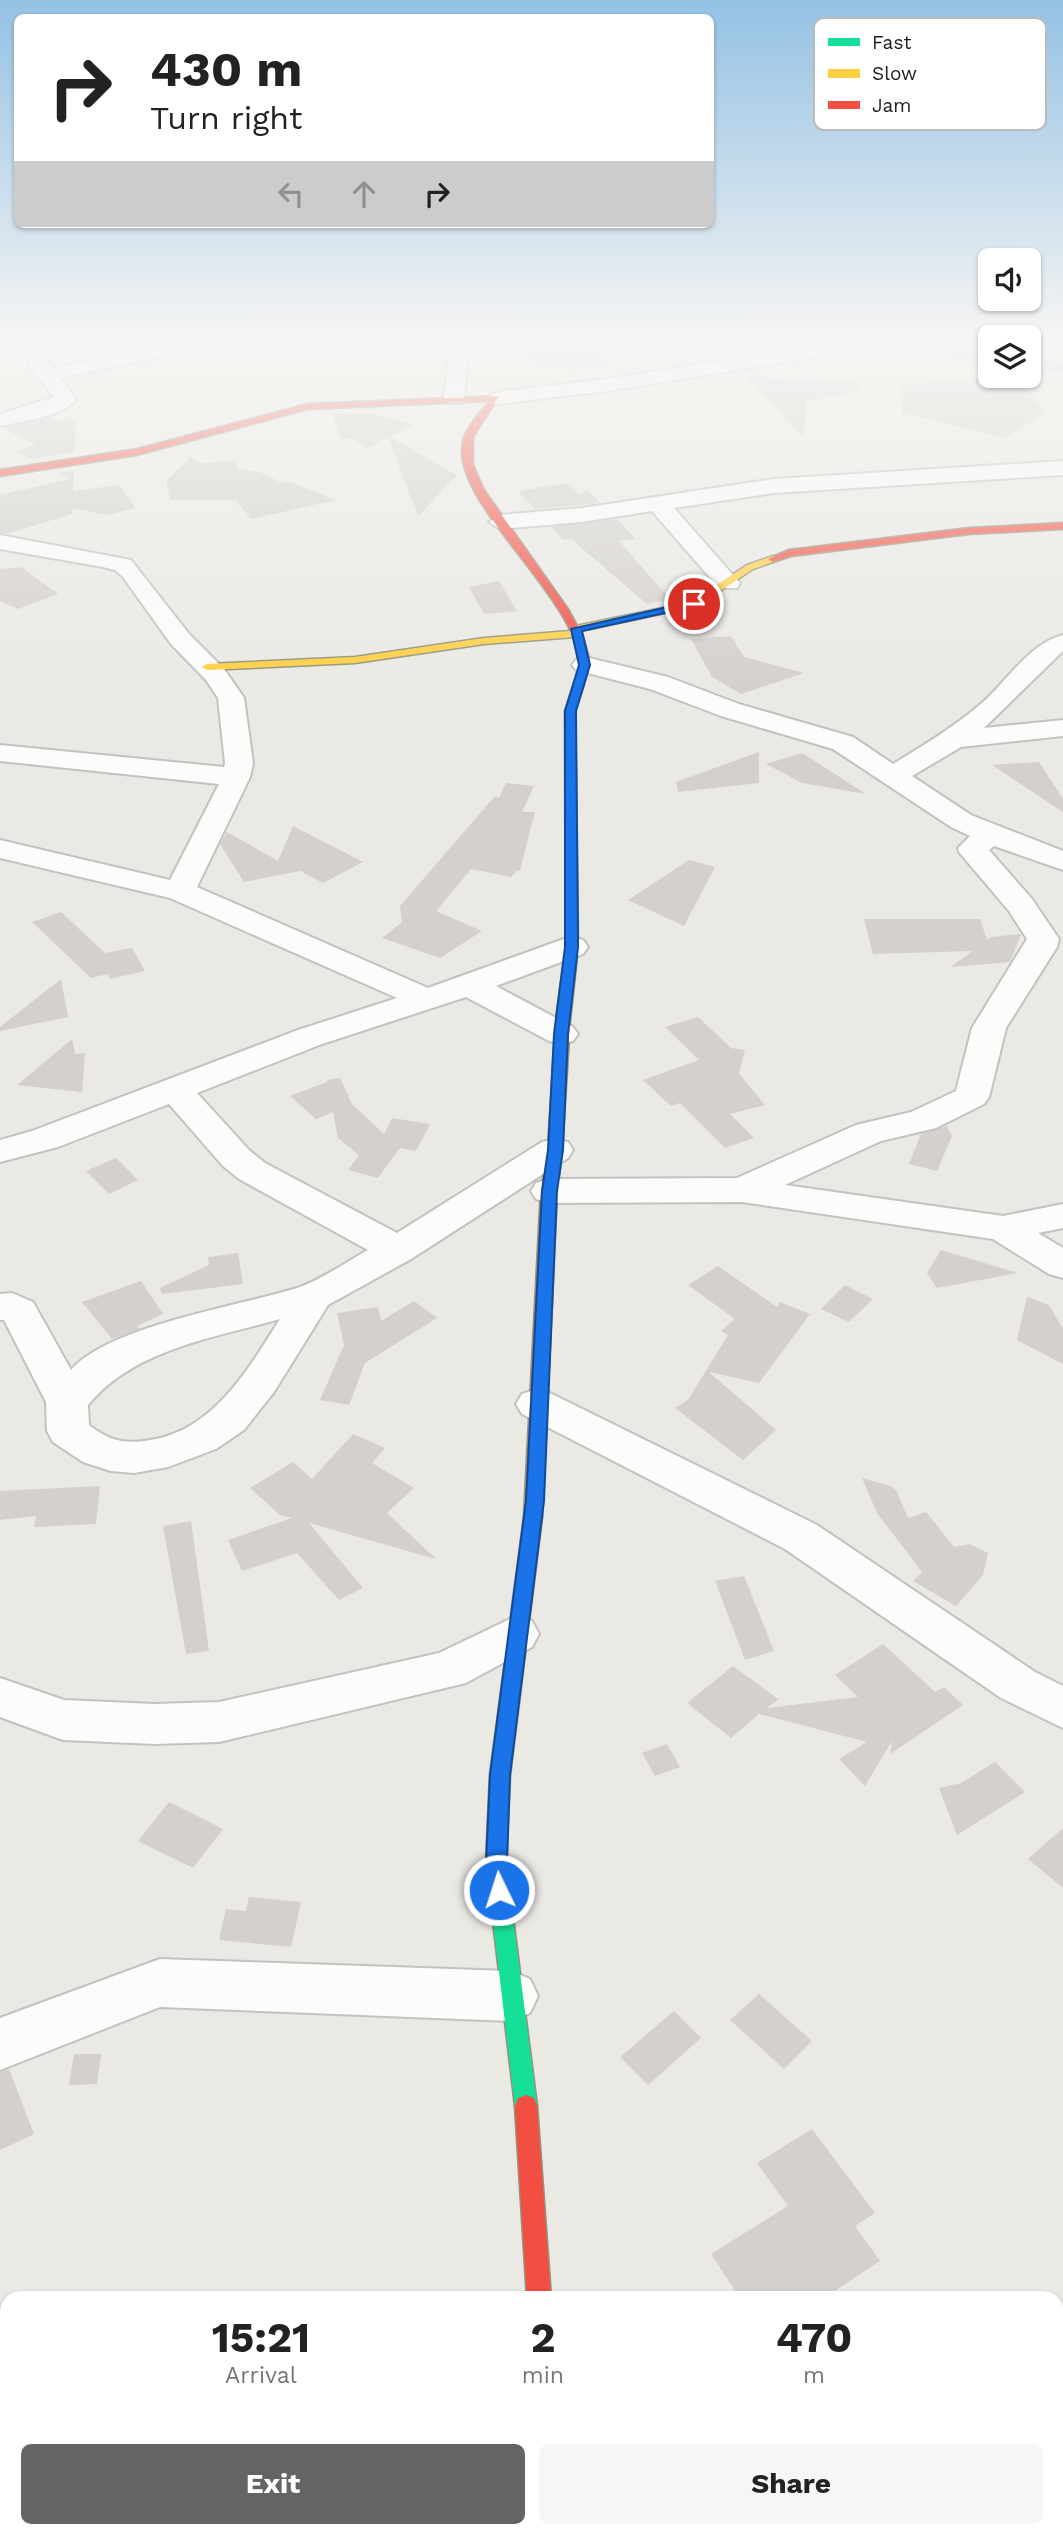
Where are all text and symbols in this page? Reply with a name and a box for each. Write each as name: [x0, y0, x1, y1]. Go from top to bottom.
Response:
legend: [814, 18, 1046, 130]
text: Fast: [872, 31, 911, 54]
text: 430 m: [150, 40, 302, 98]
icon: right: [35, 42, 126, 133]
text: Slow: [872, 62, 917, 85]
text: Jam: [872, 94, 911, 117]
text: Turn right: [150, 99, 302, 137]
icon: left: [272, 175, 310, 213]
icon: ahead: [345, 175, 383, 213]
icon: right: [418, 175, 456, 213]
map controls: [978, 248, 1041, 388]
button: sound: [978, 248, 1041, 311]
button: layers: [978, 325, 1041, 388]
pin: [664, 574, 724, 634]
icon: arrive: [675, 585, 713, 623]
position arrow: [462, 1853, 536, 1927]
text: 15:21: [212, 2313, 310, 2362]
text: 2: [530, 2313, 555, 2362]
text: 470: [776, 2313, 852, 2362]
text: Arrival: [225, 2362, 297, 2389]
text: min: [522, 2362, 564, 2389]
text: m: [803, 2362, 825, 2389]
button: Exit: [21, 2444, 525, 2524]
button: Share: [539, 2444, 1043, 2524]

